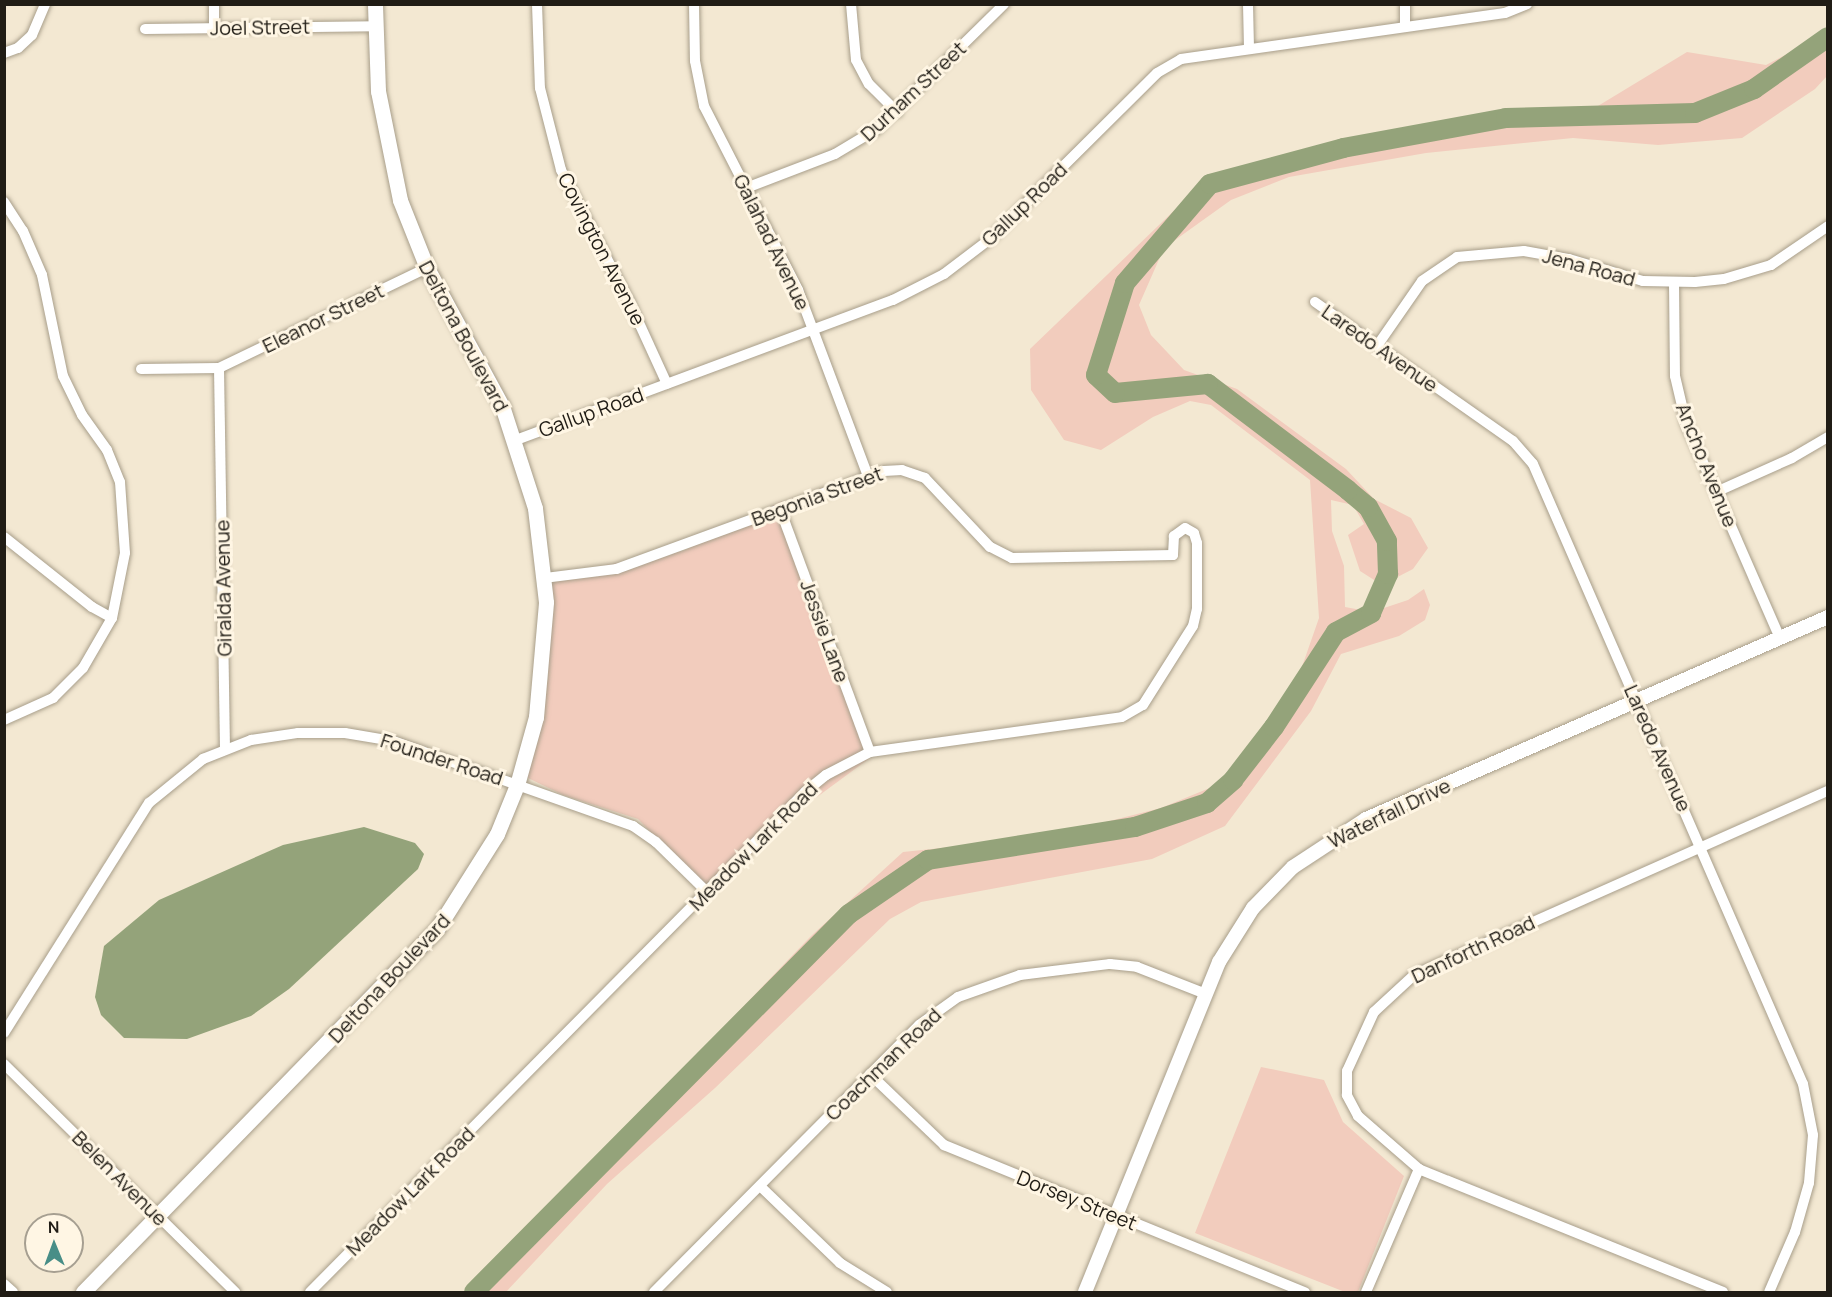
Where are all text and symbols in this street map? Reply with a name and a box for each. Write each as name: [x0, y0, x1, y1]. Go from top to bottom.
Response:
street label: Joel Street: [210, 14, 310, 40]
street label: Durham Street: [855, 36, 971, 146]
street label: Gallup Road: [976, 157, 1072, 251]
street label: Covington Avenue: [553, 169, 651, 329]
street label: Galahad Avenue: [729, 170, 815, 314]
street label: Jena Road: [1540, 243, 1638, 291]
street label: Deltona Boulevard: [414, 256, 514, 416]
street label: Eleanor Street: [258, 278, 388, 358]
street label: Laredo Avenue: [1317, 299, 1443, 397]
street label: Gallup Road: [535, 382, 647, 442]
street label: Ancho Avenue: [1671, 399, 1743, 531]
street label: Begonia Street: [748, 461, 886, 531]
street label: Giralda Avenue: [210, 519, 236, 657]
street label: Jessie Lane: [795, 577, 855, 685]
street label: Laredo Avenue: [1619, 681, 1697, 815]
street label: Founder Road: [378, 728, 506, 790]
street label: Waterfall Drive: [1324, 773, 1454, 853]
street label: Meadow Lark Road: [684, 777, 822, 915]
street label: Deltona Boulevard: [323, 908, 455, 1048]
street label: Danforth Road: [1407, 910, 1539, 988]
street label: Coachman Road: [820, 1003, 946, 1125]
street label: Meadow Lark Road: [341, 1122, 479, 1260]
street label: Belen Avenue: [68, 1126, 172, 1230]
street label: Dorsey Street: [1013, 1165, 1141, 1235]
north arrow: [24, 1213, 84, 1273]
text: N: [48, 1216, 60, 1238]

